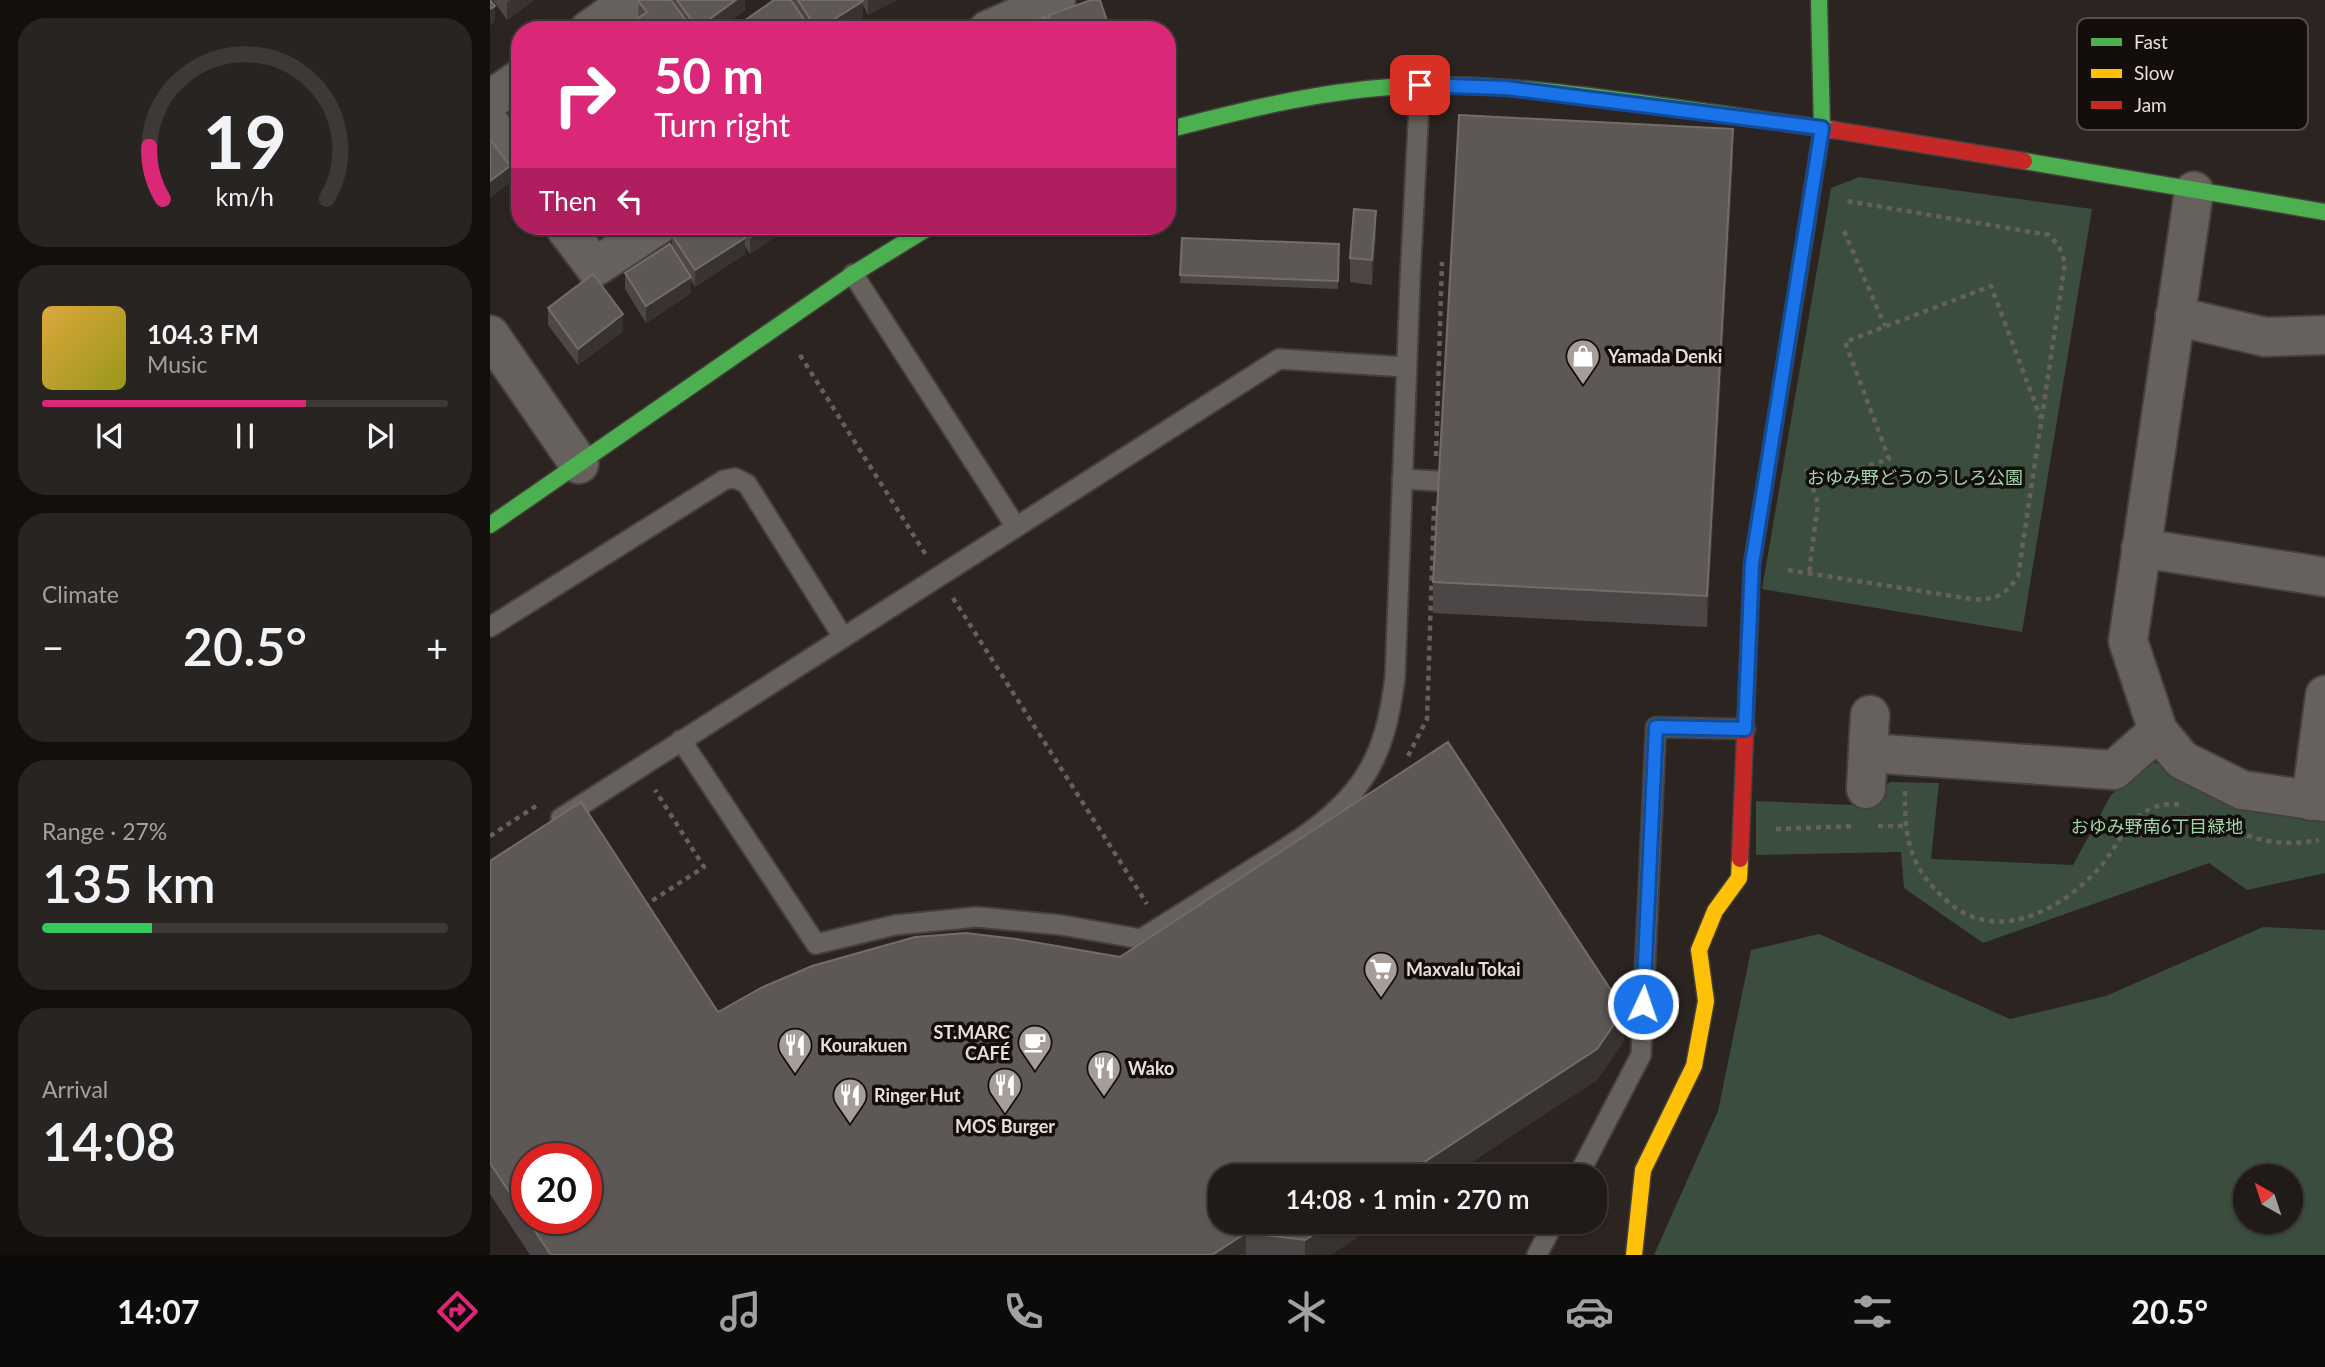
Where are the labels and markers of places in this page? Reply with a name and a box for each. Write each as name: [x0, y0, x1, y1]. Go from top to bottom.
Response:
pin: [1390, 55, 1450, 115]
shop icon: Yamada Denki: [1564, 337, 1602, 386]
place label: Yamada Denki: [1607, 345, 1722, 367]
supermarket icon: Maxvalu Tokai: [1362, 950, 1400, 999]
place label: Maxvalu Tokai: [1406, 958, 1520, 980]
place label: ST.MARC CAFÉ: [933, 1021, 1010, 1064]
cafe icon: ST.MARC CAFÉ: [1016, 1023, 1054, 1072]
restaurant icon: Kourakuen: [776, 1026, 814, 1075]
place label: Kourakuen: [820, 1034, 907, 1056]
restaurant icon: Wako: [1085, 1049, 1123, 1098]
place label: Wako: [1128, 1057, 1174, 1079]
restaurant icon: MOS Burger: [986, 1066, 1024, 1115]
restaurant icon: Ringer Hut: [831, 1076, 869, 1125]
place label: Ringer Hut: [874, 1084, 961, 1106]
place label: MOS Burger: [955, 1115, 1055, 1137]

